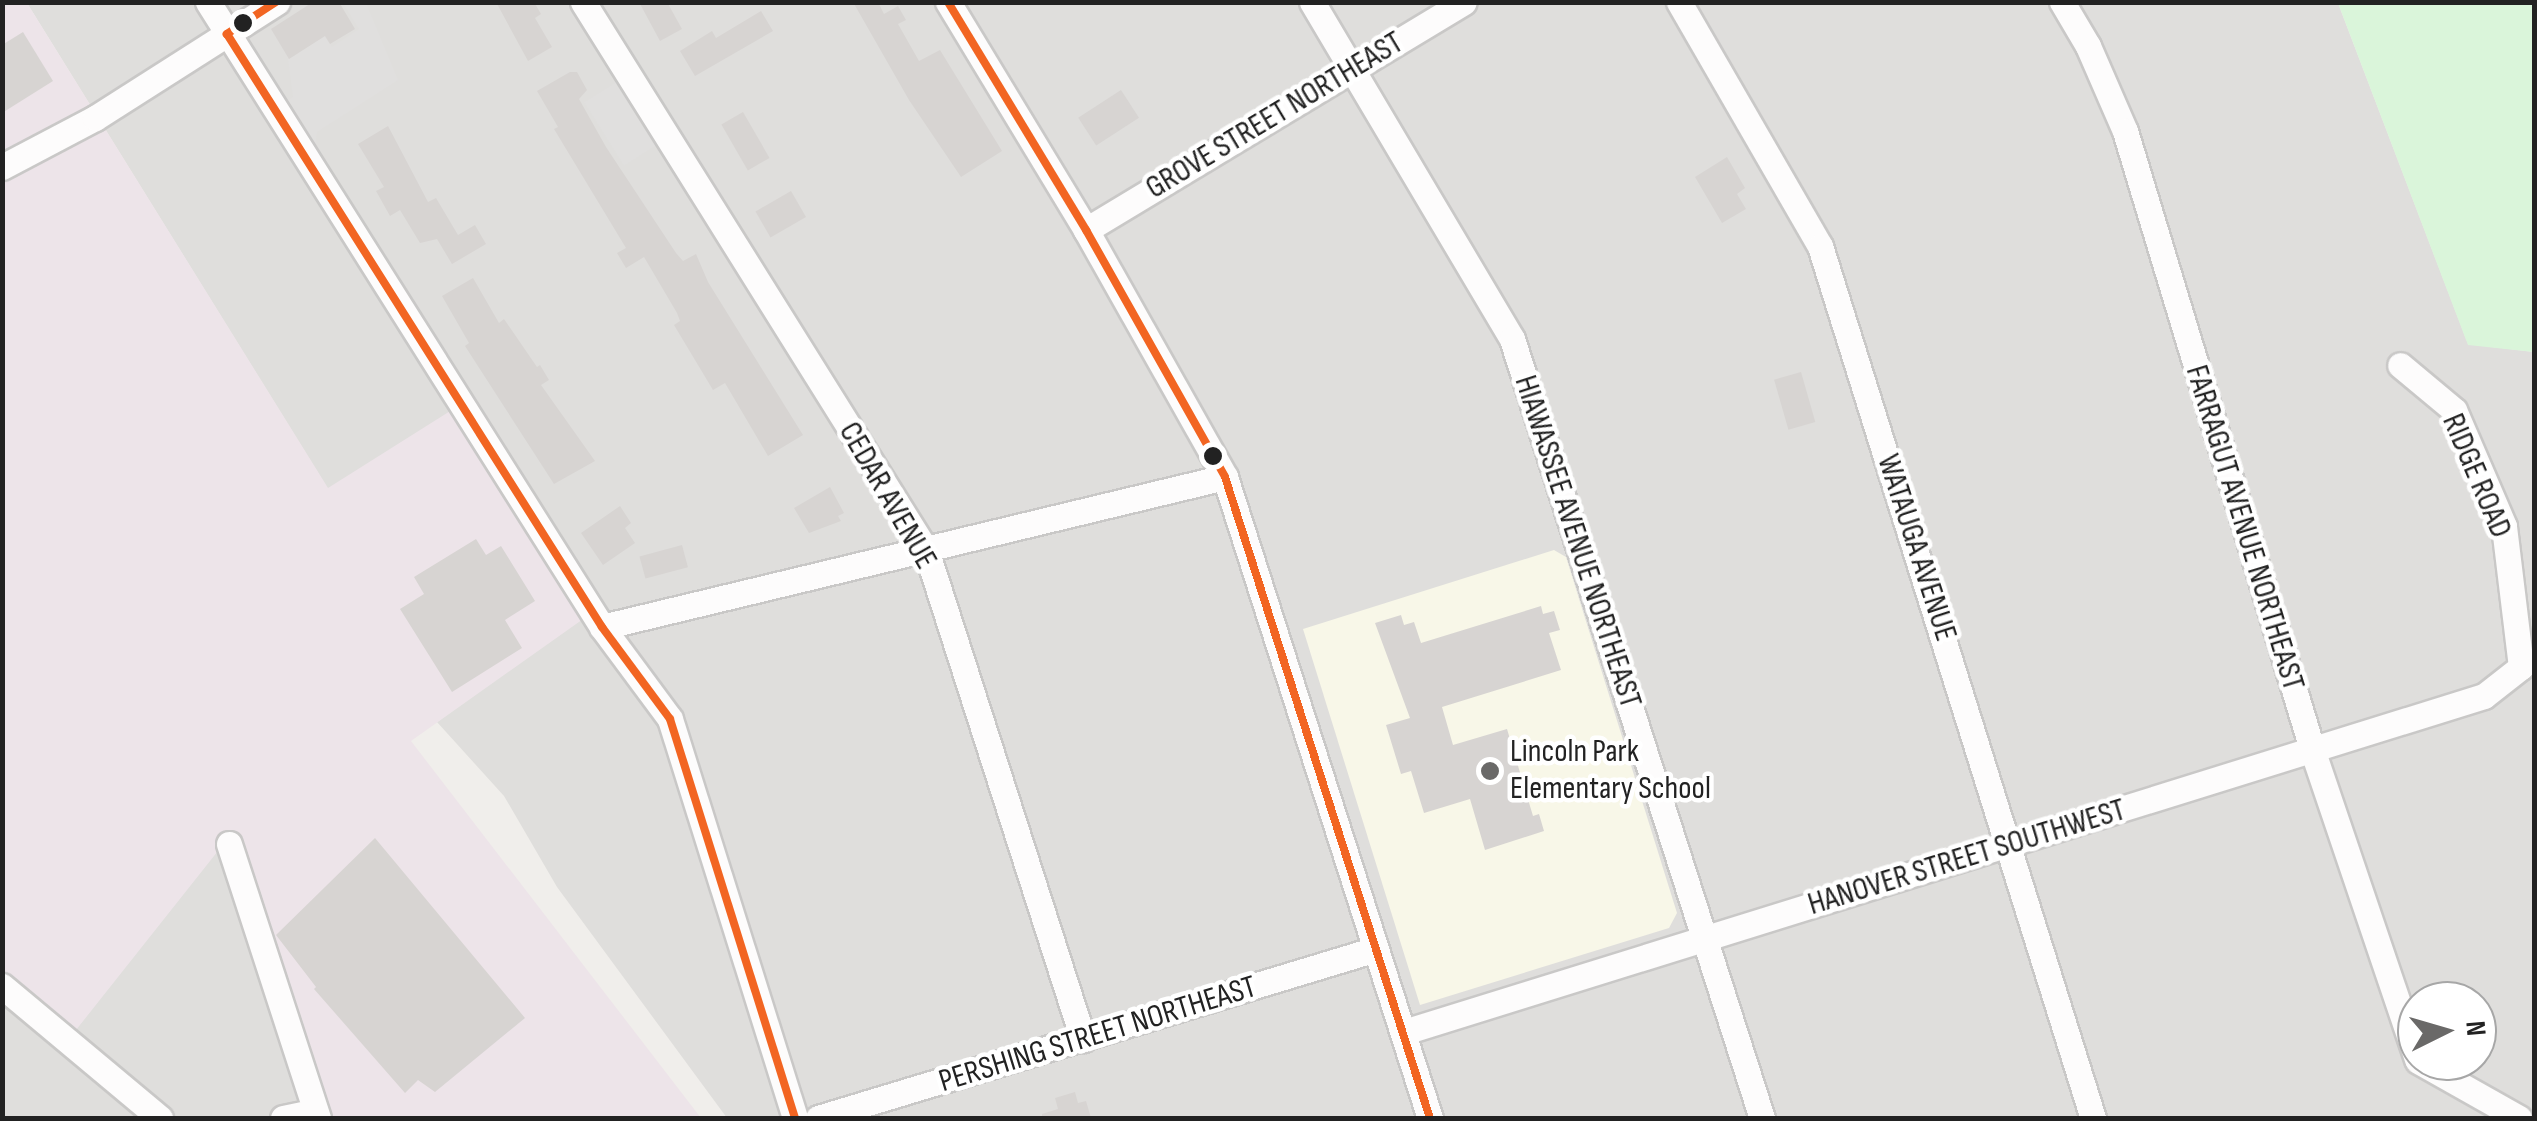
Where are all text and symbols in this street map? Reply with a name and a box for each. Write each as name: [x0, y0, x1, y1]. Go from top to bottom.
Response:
unlabelled marker: [233, 13, 253, 33]
street label: GROVE STREET NORTHEAST: [1139, 24, 1411, 208]
street label: FARRAGUT AVENUE NORTHEAST: [2176, 361, 2312, 695]
street label: HIAWASSEE AVENUE NORTHEAST: [1505, 371, 1649, 713]
street label: RIDGE ROAD: [2433, 408, 2519, 544]
street label: CEDAR AVENUE: [830, 416, 944, 576]
unlabelled marker: [1203, 446, 1223, 466]
street label: WATAUGA AVENUE: [1868, 450, 1964, 646]
place label: Lincoln Park Elementary School: [1510, 734, 1711, 809]
marker: Lincoln Park Elementary School: [1479, 760, 1501, 782]
street label: HANOVER STREET SOUTHWEST: [1804, 791, 2130, 925]
street label: PERSHING STREET NORTHEAST: [935, 968, 1261, 1102]
north arrow: [2397, 981, 2497, 1081]
text: N: [2458, 1020, 2492, 1037]

